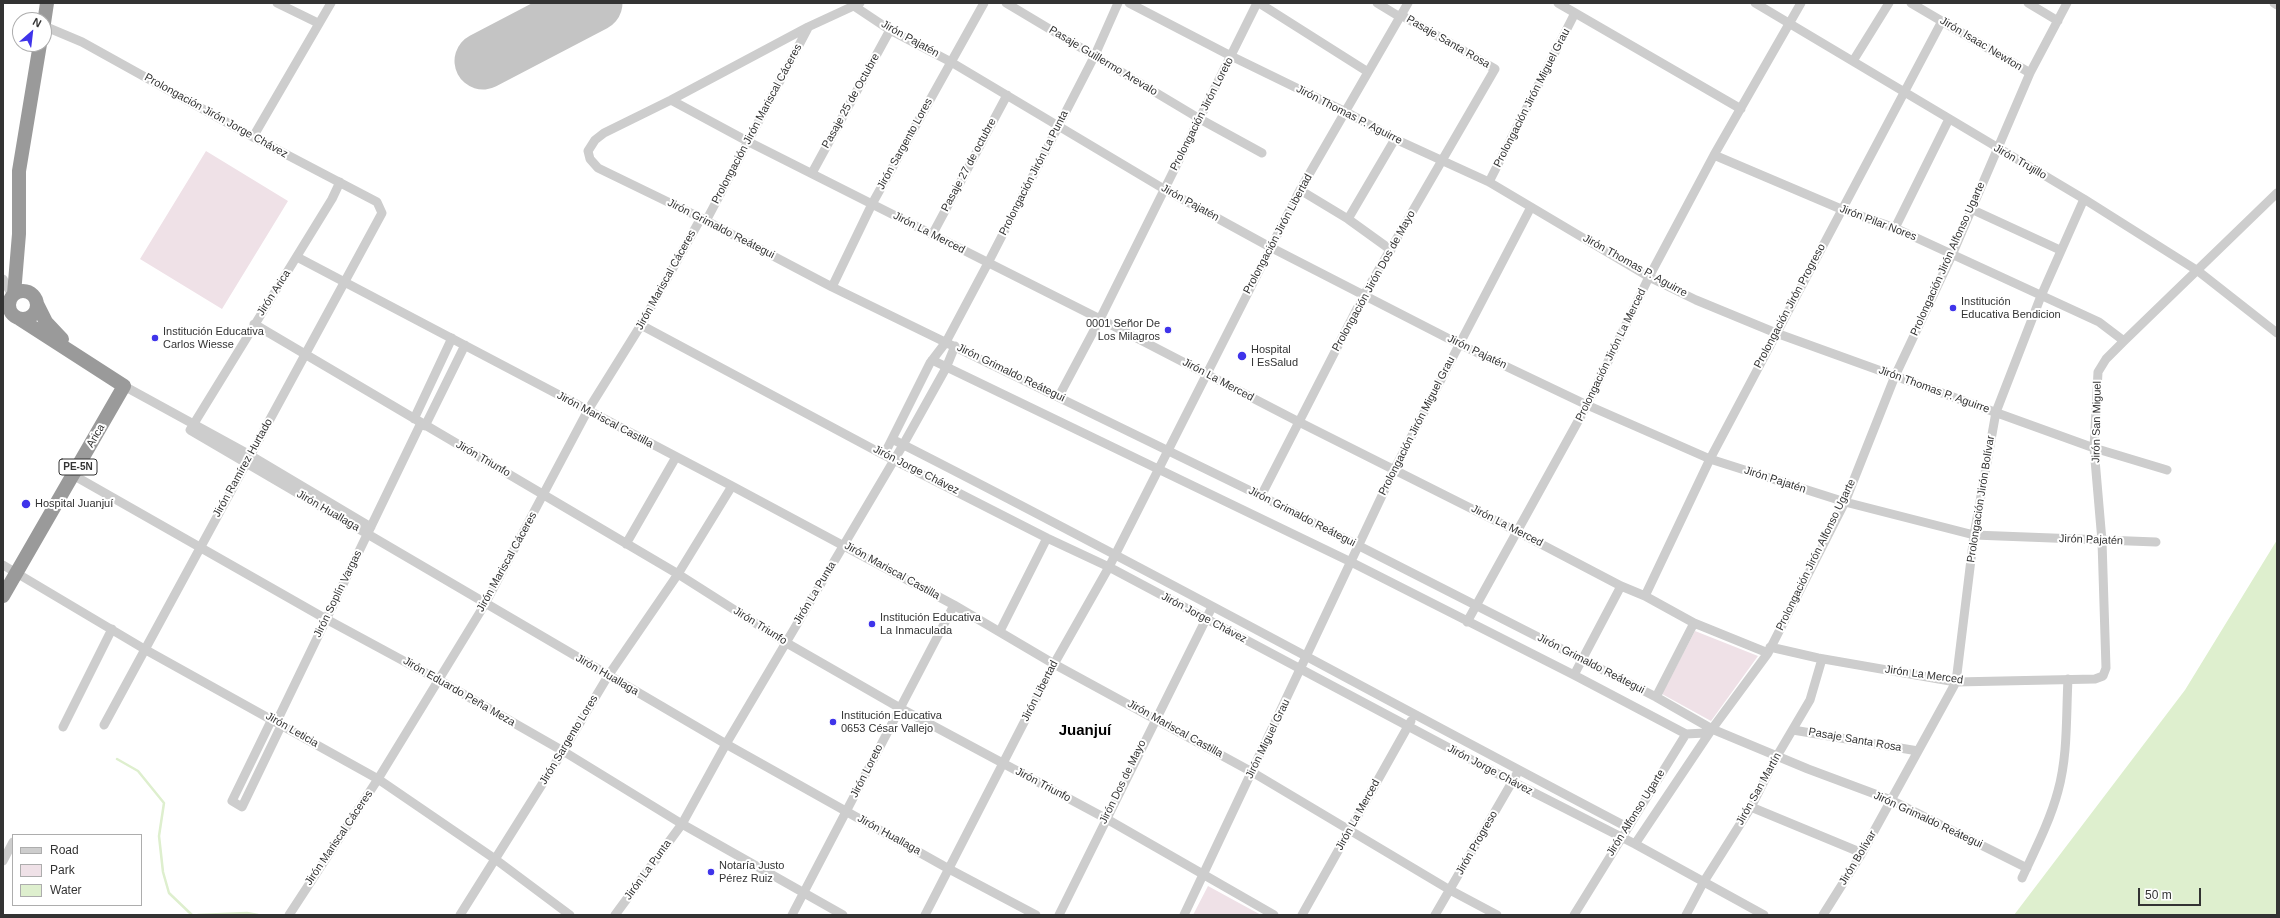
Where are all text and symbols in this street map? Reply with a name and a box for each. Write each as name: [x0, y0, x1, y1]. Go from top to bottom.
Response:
north arrow: [12, 12, 52, 52]
street label: Pasaje Santa Rosa: [1404, 13, 1492, 71]
street label: Jirón Isaac Newton: [1938, 14, 2024, 74]
text: N: [31, 15, 43, 29]
street label: Jirón Pajatén: [879, 18, 941, 60]
street label: Pasaje Guillermo Arevalo: [1046, 23, 1160, 99]
street label: Prolongación Jirón Miguel Grau: [1491, 26, 1573, 170]
street label: Prolongación Jirón Mariscal Cáceres: [709, 42, 805, 206]
street label: Pasaje 25 de Octubre: [819, 51, 883, 151]
street label: Prolongación Jirón Loreto: [1168, 55, 1236, 173]
street label: Prolongación Jirón Jorge Chávez: [142, 71, 290, 161]
street label: Jirón Thomas P. Aguirre: [1294, 83, 1404, 147]
street label: Jirón Sargento Lores: [874, 96, 936, 192]
street label: Prolongación Jirón La Punta: [997, 108, 1071, 238]
street label: Pasaje 27 de octubre: [939, 116, 999, 214]
street label: Jirón Trujillo: [1991, 142, 2049, 182]
street label: Prolongación Jirón Libertad: [1241, 172, 1315, 296]
street label: Prolongación Jirón Alfonso Ugarte: [1908, 180, 1988, 338]
street label: Jirón Pajatén: [1159, 182, 1221, 224]
street label: Jirón Grimaldo Reátegui: [665, 196, 777, 262]
street label: Jirón Pilar Nores: [1838, 202, 1918, 244]
street label: Prolongación Jirón Dos de Mayo: [1330, 208, 1418, 354]
street label: Jirón La Merced: [891, 209, 967, 257]
street label: Jirón Mariscal Cáceres: [633, 228, 699, 332]
street label: Jirón Thomas P. Aguirre: [1581, 232, 1689, 300]
street label: Prolongación Jirón Progreso: [1752, 242, 1828, 370]
street label: Jirón Arica: [254, 268, 294, 318]
street label: Prolongación Jirón La Merced: [1573, 286, 1649, 424]
place label: Institución Educativa Bendicion: [1961, 295, 2061, 321]
marker: Institución Educativa Bendicion: [1948, 303, 1958, 313]
place label: 0001 Señor De Los Milagros: [1086, 317, 1160, 343]
place label: Institución Educativa Carlos Wiesse: [163, 325, 264, 351]
marker: 0001 Señor De Los Milagros: [1163, 325, 1173, 335]
street label: Jirón Pajatén: [1445, 332, 1509, 372]
marker: Institución Educativa Carlos Wiesse: [150, 333, 160, 343]
street label: Jirón Grimaldo Reátegui: [955, 341, 1067, 405]
place label: Hospital I EsSalud: [1251, 343, 1298, 369]
marker: Hospital I EsSalud: [1236, 350, 1248, 362]
street label: Prolongación Jirón Miguel Grau: [1376, 354, 1458, 498]
street label: Jirón La Merced: [1180, 356, 1256, 404]
street label: Jirón Thomas P. Aguirre: [1877, 364, 1991, 416]
street label: Jirón San Miguel: [2090, 381, 2104, 463]
street label: Jirón Mariscal Castilla: [555, 389, 655, 451]
street label: Jirón Ramírez Hurtado: [210, 416, 276, 520]
street label: Arica: [84, 422, 108, 450]
street label: Prolongación Jirón Bolívar: [1964, 435, 1998, 563]
street label: Jirón Triunfo: [453, 438, 513, 480]
street label: Jirón Jorge Chávez: [871, 443, 961, 497]
road number: PE-5N: [59, 459, 97, 475]
street label: Jirón Pajatén: [1742, 464, 1808, 496]
street label: Prolongación Jirón Alfonso Ugarte: [1773, 477, 1859, 633]
street label: Jirón Grimaldo Reátegui: [1246, 484, 1358, 550]
street label: Jirón Huallaga: [294, 488, 362, 534]
place label: Hospital Juanjuí: [35, 497, 113, 511]
marker: Hospital Juanjuí: [20, 498, 32, 510]
street label: Jirón La Merced: [1469, 502, 1545, 550]
street label: Jirón Mariscal Cáceres: [474, 510, 540, 614]
street label: Jirón Pajatén: [2059, 532, 2123, 548]
street label: Jirón Mariscal Castilla: [842, 539, 942, 603]
street label: Jirón Soplín Vargas: [311, 548, 365, 640]
street label: Jirón La Punta: [791, 559, 839, 627]
street label: Jirón Jorge Chávez: [1159, 590, 1249, 646]
street label: Jirón Triunfo: [731, 604, 789, 648]
place label: Institución Educativa La Inmaculada: [880, 611, 981, 637]
marker: Institución Educativa La Inmaculada: [867, 619, 877, 629]
street label: Jirón Grimaldo Reátegui: [1535, 631, 1647, 697]
street label: Jirón Huallaga: [573, 652, 641, 698]
street label: Jirón Eduardo Peña Meza: [401, 654, 517, 730]
street label: Jirón Libertad: [1019, 658, 1061, 724]
street label: Jirón La Merced: [1884, 663, 1964, 687]
street label: Jirón Sargento Lores: [537, 693, 601, 787]
street label: Jirón Mariscal Castilla: [1125, 697, 1225, 761]
street label: Jirón Miguel Grau: [1243, 697, 1293, 781]
place label: Institución Educativa 0653 César Vallejo: [841, 709, 942, 735]
street label: Jirón Leticia: [263, 710, 321, 750]
marker: Institución Educativa 0653 César Vallejo: [828, 717, 838, 727]
district label: Juanjuí: [1059, 722, 1111, 740]
street label: Pasaje Santa Rosa: [1807, 725, 1903, 755]
street label: Jirón Dos de Mayo: [1097, 738, 1149, 826]
street label: Jirón Loreto: [848, 742, 886, 800]
street label: Jirón Jorge Chávez: [1445, 742, 1535, 798]
street label: Jirón San Martín: [1734, 751, 1784, 827]
street label: Jirón Triunfo: [1013, 765, 1073, 805]
street label: Jirón Alfonso Ugarte: [1604, 767, 1668, 859]
street label: Jirón La Merced: [1333, 777, 1383, 853]
street label: Jirón Mariscal Cáceres: [302, 788, 376, 888]
street label: Jirón Grimaldo Reátegui: [1871, 789, 1985, 851]
street label: Jirón Progreso: [1453, 809, 1501, 877]
street label: Jirón Huallaga: [855, 812, 923, 858]
street label: Jirón Bolívar: [1837, 828, 1879, 888]
legend: [12, 834, 142, 906]
street label: Jirón La Punta: [622, 837, 674, 903]
text: Road: [50, 843, 79, 857]
place label: Notaría Justo Pérez Ruiz: [719, 859, 784, 885]
text: Park: [50, 863, 75, 877]
marker: Notaría Justo Pérez Ruiz: [706, 867, 716, 877]
scale bar: [2140, 880, 2203, 906]
text: Water: [50, 883, 82, 897]
text: 50 m: [2145, 888, 2172, 902]

